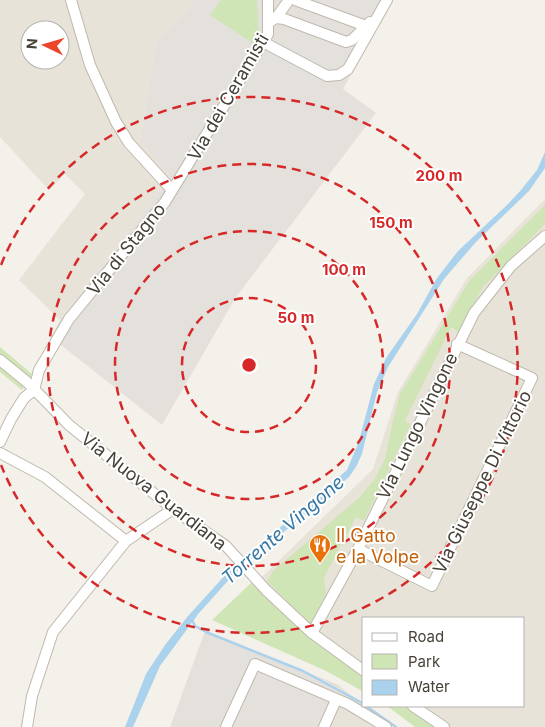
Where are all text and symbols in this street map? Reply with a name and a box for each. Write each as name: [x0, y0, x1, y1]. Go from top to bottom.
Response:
north arrow: [20, 20, 70, 70]
street label: Via dei Ceramisti: [183, 30, 273, 164]
text: N: [23, 38, 40, 50]
text: 200 m: [416, 166, 462, 185]
street label: Via di Stagno: [82, 199, 170, 299]
text: 150 m: [369, 213, 413, 232]
text: 100 m: [322, 260, 366, 279]
text: 50 m: [278, 308, 314, 327]
street label: Via Lungo Vingone: [372, 349, 462, 503]
centre of rings: [240, 356, 258, 374]
street label: Via Giuseppe Di Vittorio: [428, 387, 536, 577]
street label: Via Nuova Guardiana: [77, 428, 231, 554]
water label: Torrente Vingone: [217, 470, 349, 590]
place label: Il Gatto e la Volpe: [336, 525, 419, 567]
restaurant icon: Il Gatto e la Volpe: [308, 533, 332, 564]
legend: [362, 617, 525, 707]
text: Road: [408, 627, 444, 646]
text: Park: [408, 652, 441, 671]
text: Water: [408, 677, 450, 696]

